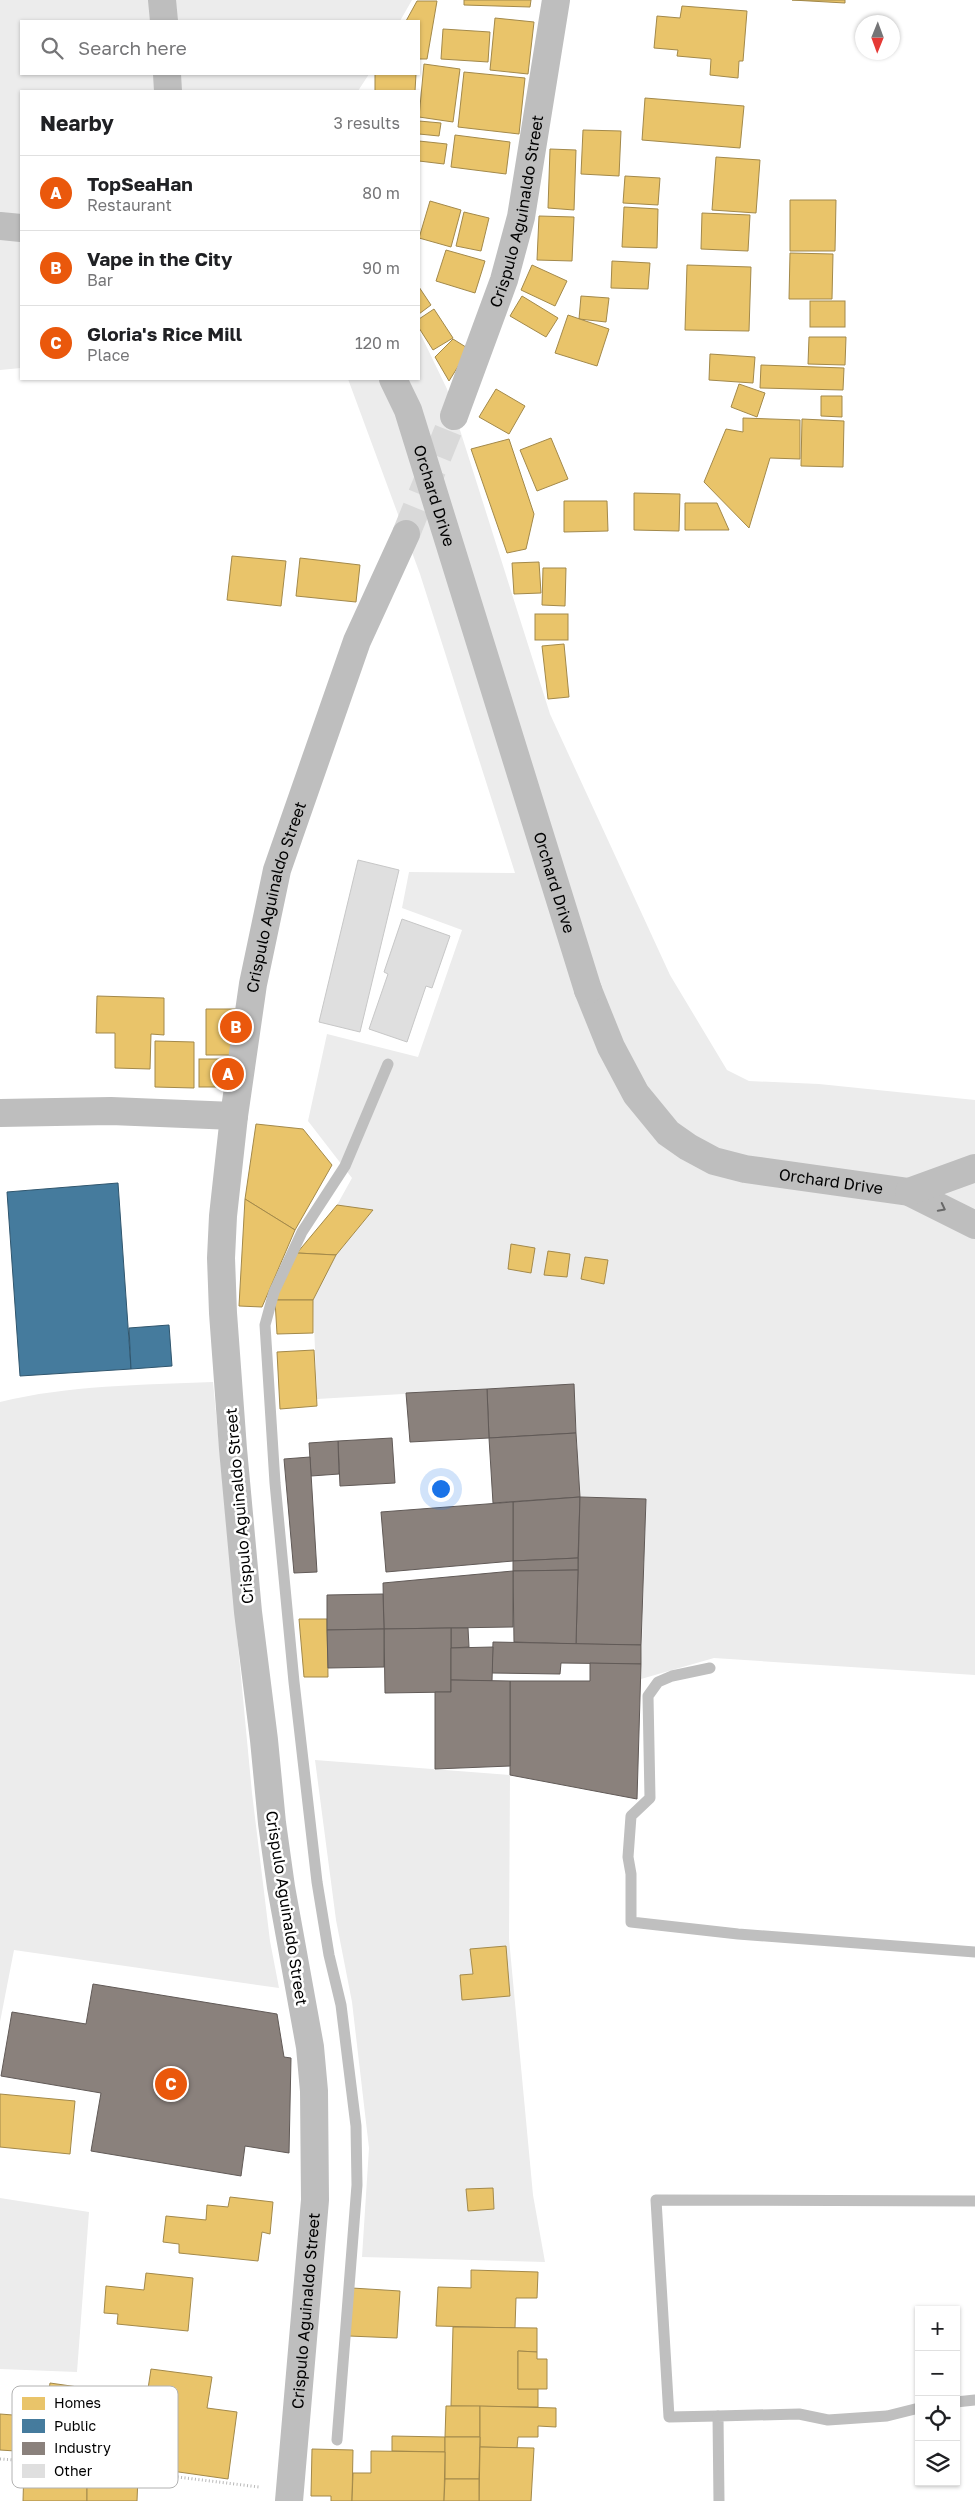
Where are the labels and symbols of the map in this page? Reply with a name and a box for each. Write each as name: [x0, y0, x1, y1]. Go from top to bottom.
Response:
north arrow: [855, 15, 900, 60]
street label: Crispulo Aguinaldo Street: [485, 113, 547, 310]
street label: Orchard Drive: [409, 442, 460, 549]
street label: Crispulo Aguinaldo Street: [242, 799, 310, 994]
street label: Orchard Drive: [529, 829, 580, 936]
pin: B: [220, 1008, 252, 1046]
pin: A: [212, 1055, 244, 1093]
street label: Orchard Drive: [778, 1164, 885, 1198]
one-way arrow: [937, 1202, 946, 1213]
street label: Crispulo Aguinaldo Street: [220, 1407, 258, 1605]
your location: [428, 1476, 454, 1502]
street label: Crispulo Aguinaldo Street: [262, 1809, 312, 2007]
pin: C: [155, 2065, 187, 2103]
street label: Crispulo Aguinaldo Street: [287, 2212, 324, 2410]
legend: [12, 2386, 178, 2488]
text: Homes: [54, 2394, 101, 2411]
text: Public: [54, 2417, 96, 2434]
text: Industry: [54, 2439, 111, 2456]
text: Other: [54, 2462, 93, 2479]

